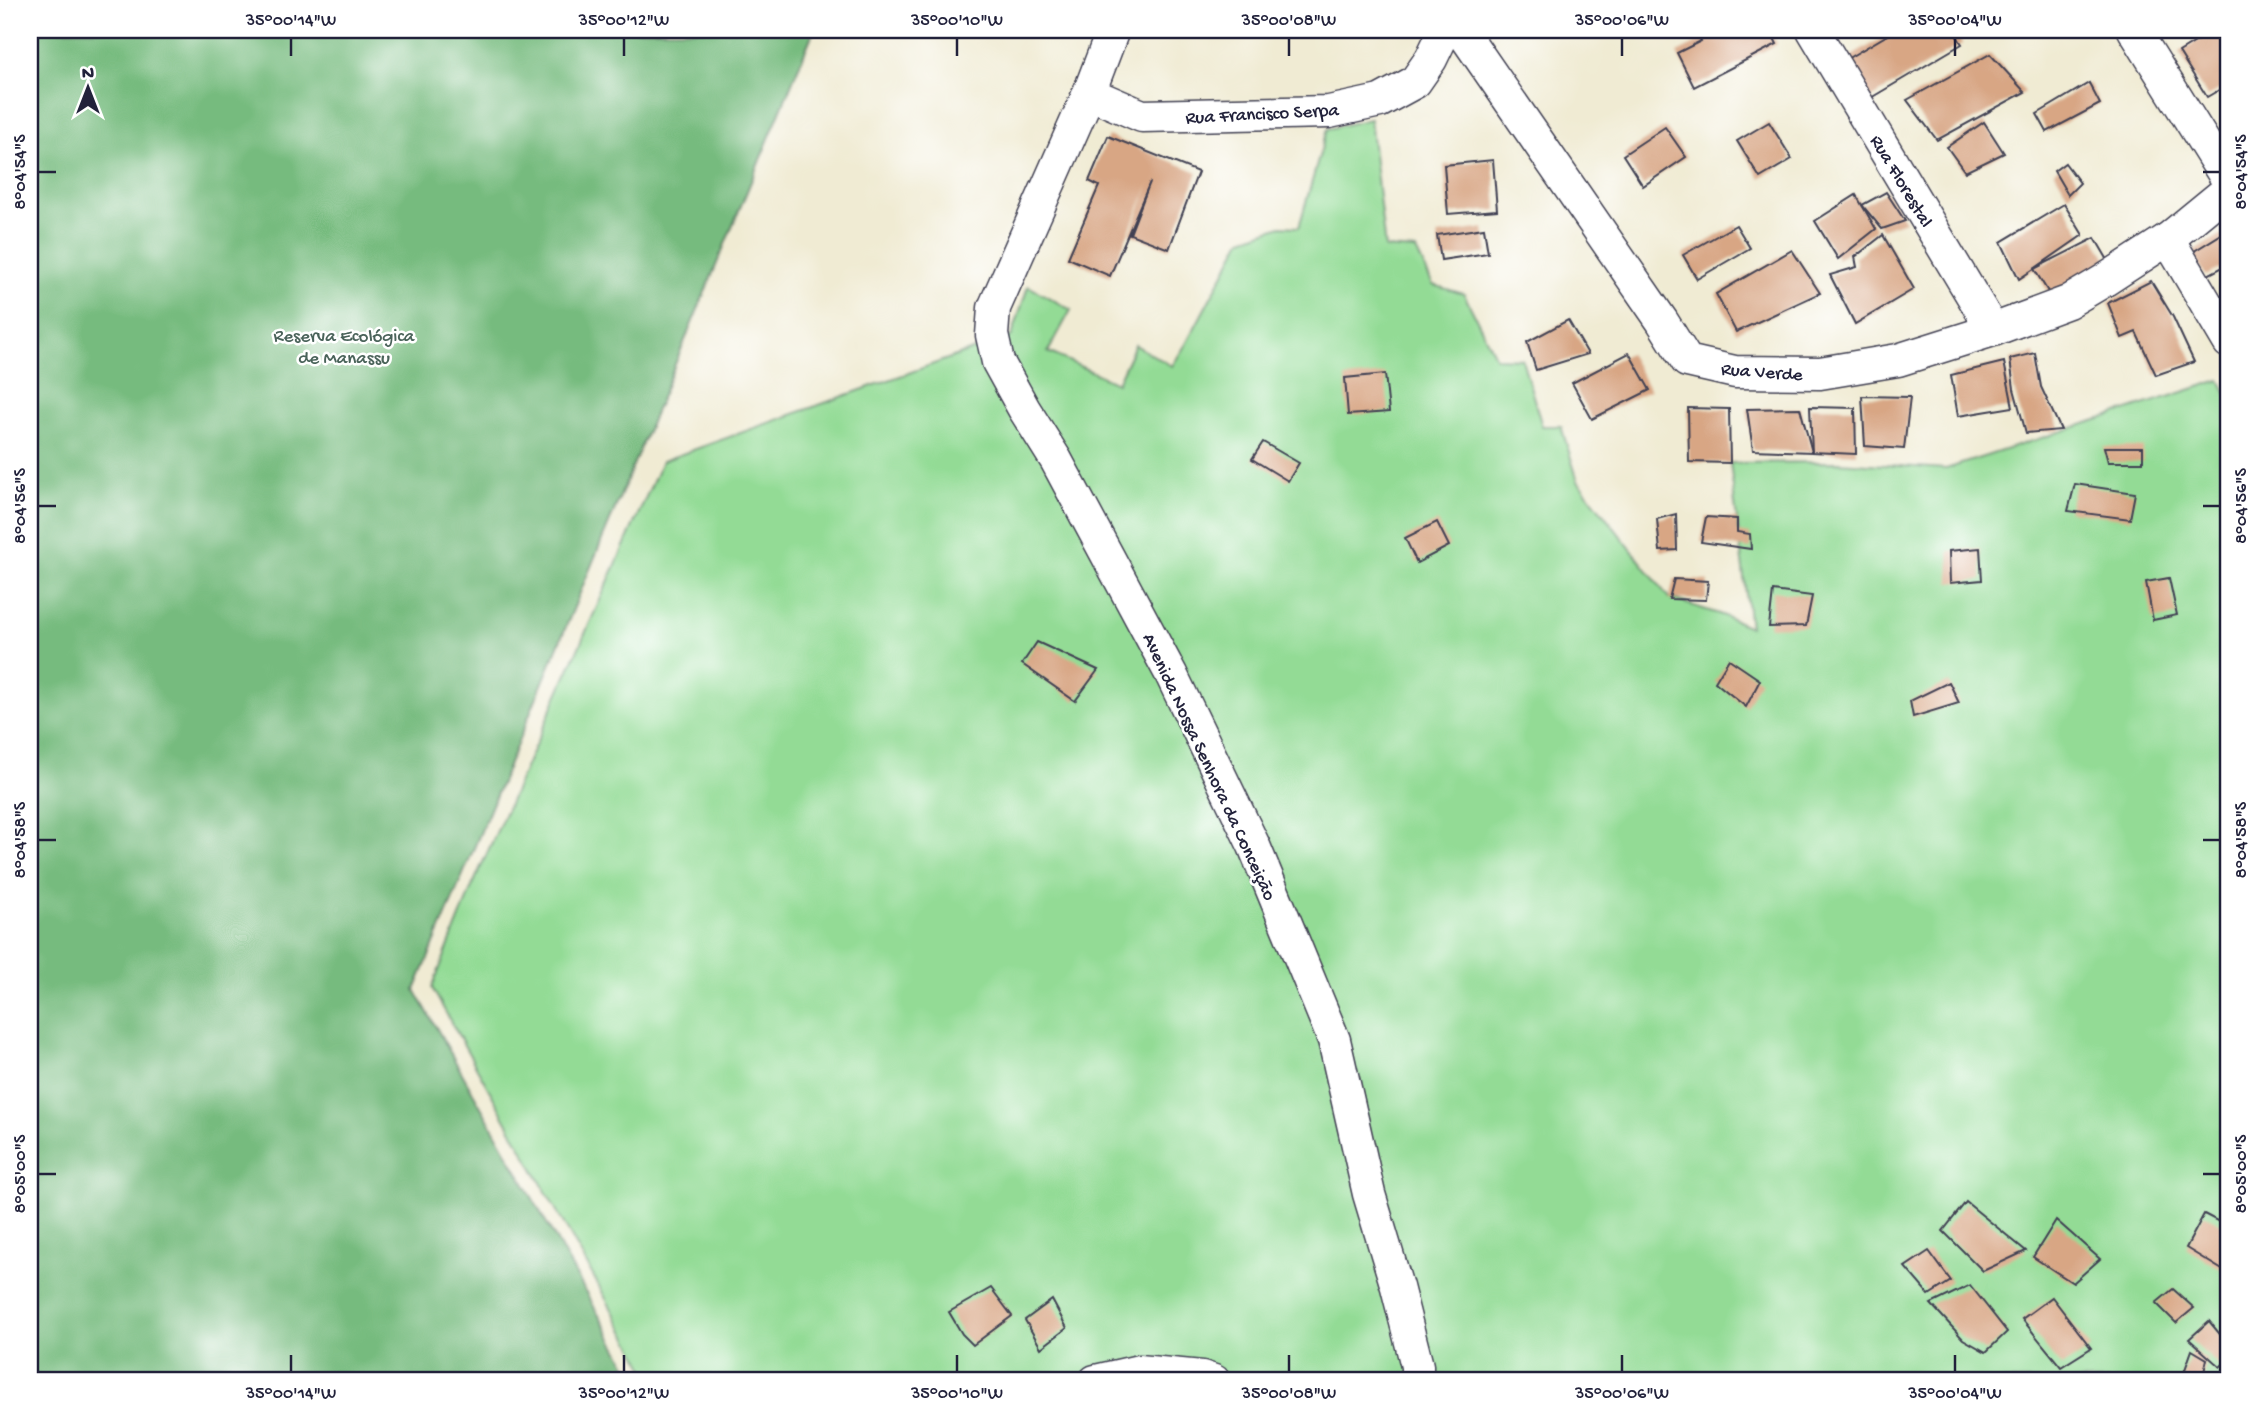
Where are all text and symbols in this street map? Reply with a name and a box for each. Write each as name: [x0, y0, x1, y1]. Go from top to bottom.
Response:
text: 35°00'14"W: [245, 11, 336, 32]
text: 35°00'12"W: [578, 11, 669, 32]
text: 35°00'10"W: [910, 11, 1003, 32]
text: 35°00'08"W: [1241, 11, 1336, 32]
text: 35°00'06"W: [1574, 11, 1669, 32]
text: 35°00'04"W: [1907, 11, 2002, 32]
north arrow: [52, 52, 122, 122]
text: N: [82, 63, 94, 86]
street label: Rua Francisco Serpa: [1185, 100, 1341, 131]
street label: Rua Florestal: [1863, 131, 1937, 232]
text: 8°04'54"S: [11, 134, 32, 210]
text: 8°04'54"S: [2232, 134, 2253, 210]
park label: Reserva Ecológica de Manassu: [274, 326, 416, 371]
street label: Rua Verde: [1720, 359, 1804, 388]
text: 8°04'56"S: [11, 468, 32, 544]
text: 8°04'56"S: [2232, 468, 2253, 544]
street label: Avenida Nossa Senhora da Conceição: [1136, 630, 1280, 905]
text: 8°04'58"S: [11, 801, 32, 878]
text: 8°04'58"S: [2232, 801, 2253, 878]
text: 8°05'00"S: [11, 1134, 32, 1213]
text: 8°05'00"S: [2232, 1134, 2253, 1213]
text: 35°00'14"W: [245, 1384, 336, 1405]
text: 35°00'12"W: [578, 1384, 669, 1405]
text: 35°00'10"W: [910, 1384, 1003, 1405]
text: 35°00'08"W: [1241, 1384, 1336, 1405]
text: 35°00'06"W: [1574, 1384, 1669, 1405]
text: 35°00'04"W: [1907, 1384, 2002, 1405]

